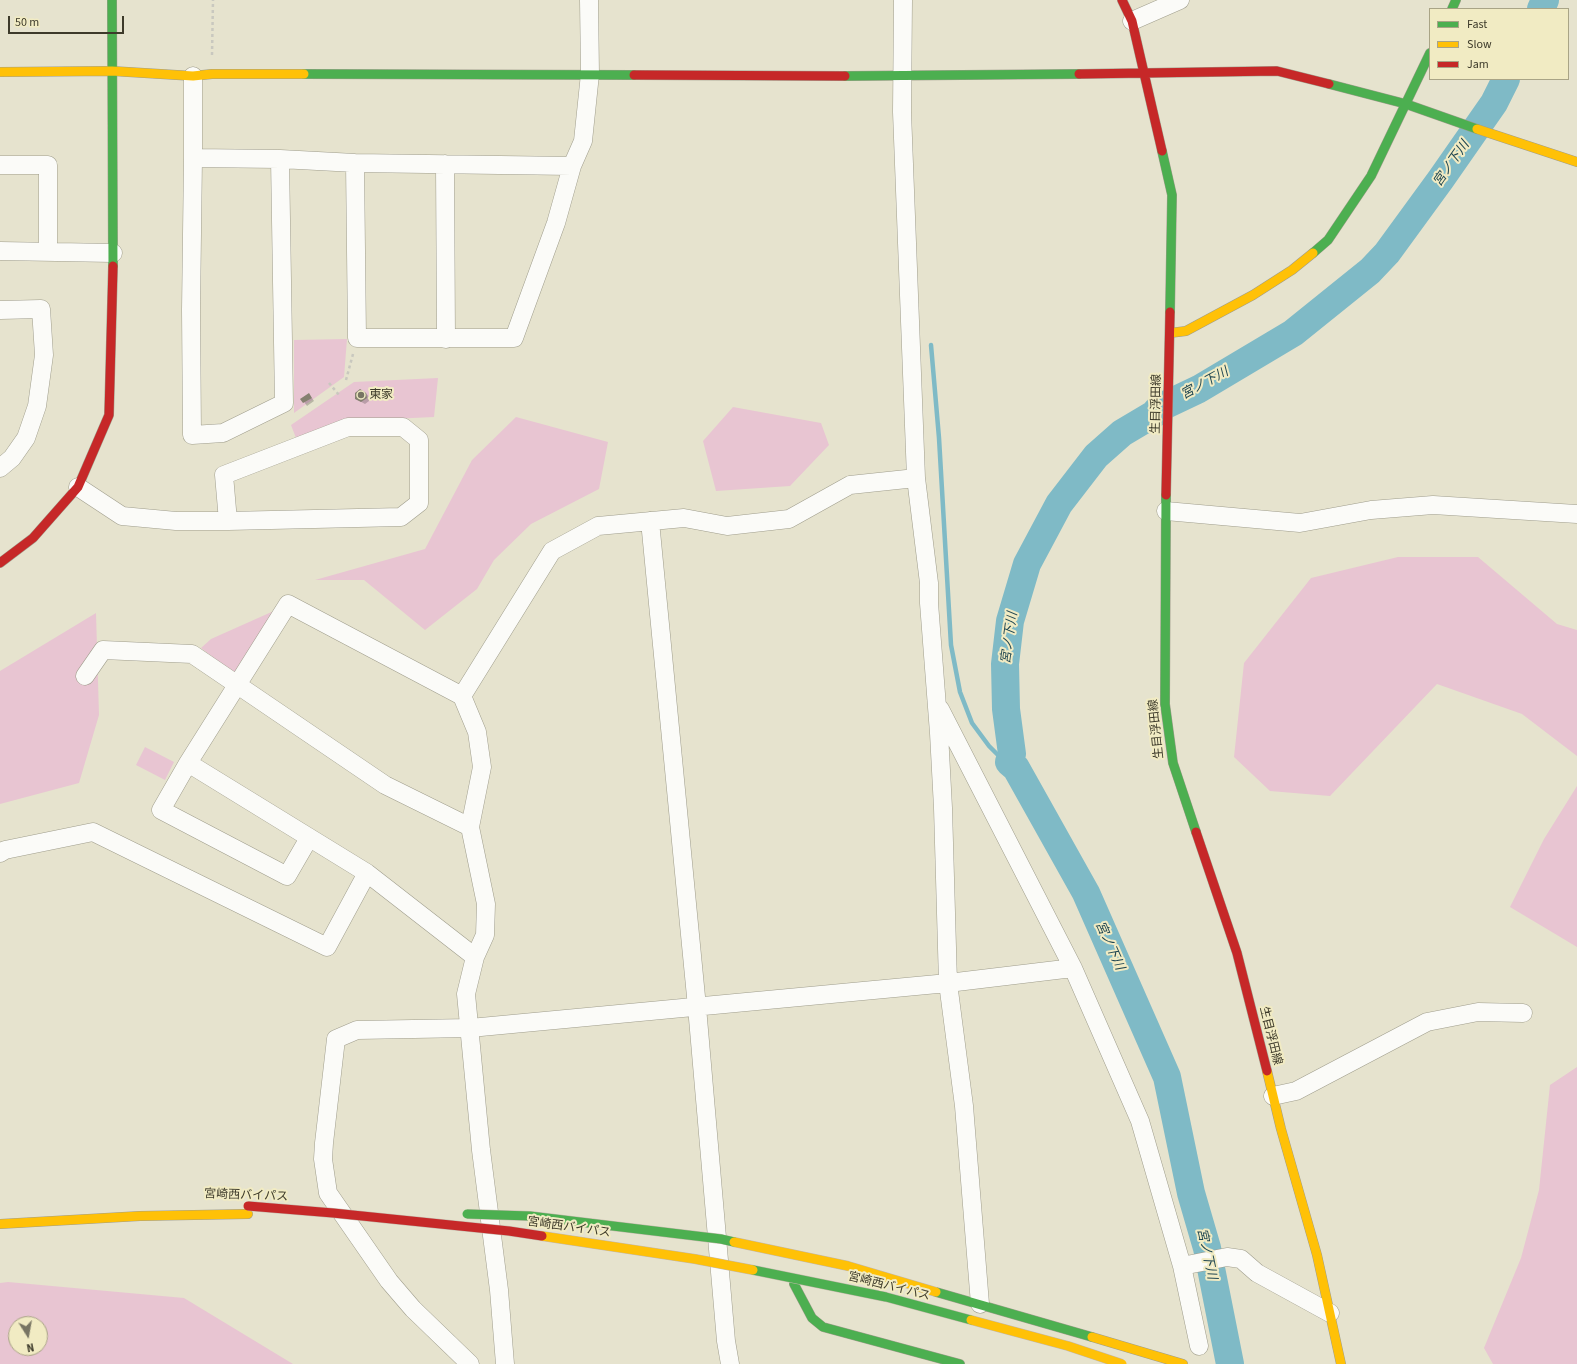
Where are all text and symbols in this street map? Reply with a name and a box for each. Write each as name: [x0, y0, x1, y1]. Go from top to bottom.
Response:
scale bar: [10, 8, 126, 34]
legend: [1429, 8, 1569, 80]
text: 50 m: [15, 14, 39, 31]
text: Fast: [1467, 16, 1487, 33]
text: Slow: [1467, 36, 1492, 53]
text: Jam: [1467, 56, 1489, 73]
water label: 宮ノ下川: [1431, 138, 1473, 190]
water label: 宮ノ下川: [1178, 365, 1232, 403]
street label: 生目浮田線: [1149, 374, 1165, 434]
place label: 東家: [369, 388, 393, 402]
marker: 東家: [356, 390, 366, 400]
water label: 宮ノ下川: [999, 611, 1021, 665]
street label: 生目浮田線: [1147, 698, 1167, 760]
water label: 宮ノ下川: [1091, 919, 1127, 973]
street label: 生目浮田線: [1256, 1005, 1284, 1067]
street label: 宮崎西バイパス: [204, 1187, 288, 1205]
street label: 宮崎西バイパス: [526, 1215, 612, 1241]
water label: 宮ノ下川: [1193, 1227, 1219, 1281]
street label: 宮崎西バイパス: [847, 1270, 931, 1304]
north arrow: [8, 1316, 48, 1356]
text: N: [25, 1339, 35, 1355]

